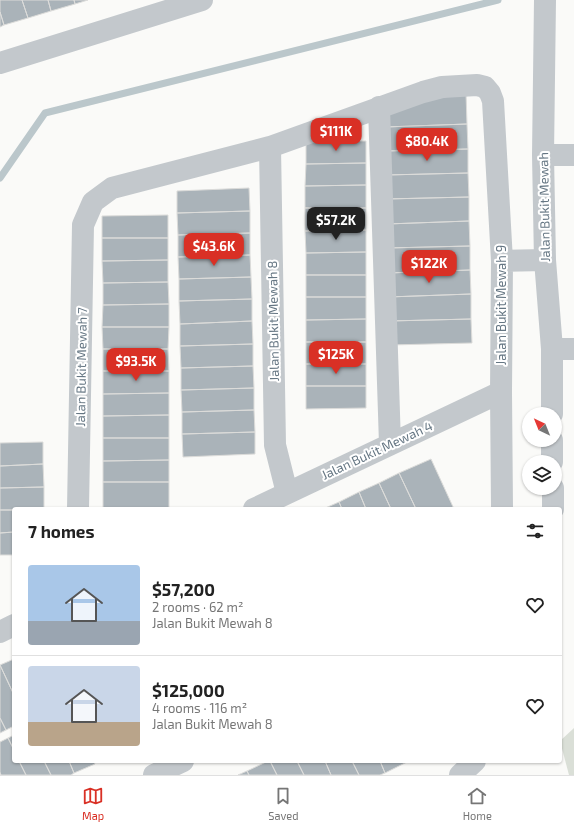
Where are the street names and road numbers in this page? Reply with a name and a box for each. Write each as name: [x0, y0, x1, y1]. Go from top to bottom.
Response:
street label: Jalan Bukit Mewah: [535, 152, 553, 262]
street label: Jalan Bukit Mewah 9: [493, 245, 509, 365]
street label: Jalan Bukit Mewah 8: [264, 261, 282, 381]
street label: Jalan Bukit Mewah 7: [72, 307, 90, 427]
street label: Jalan Bukit Mewah 4: [319, 417, 435, 483]

